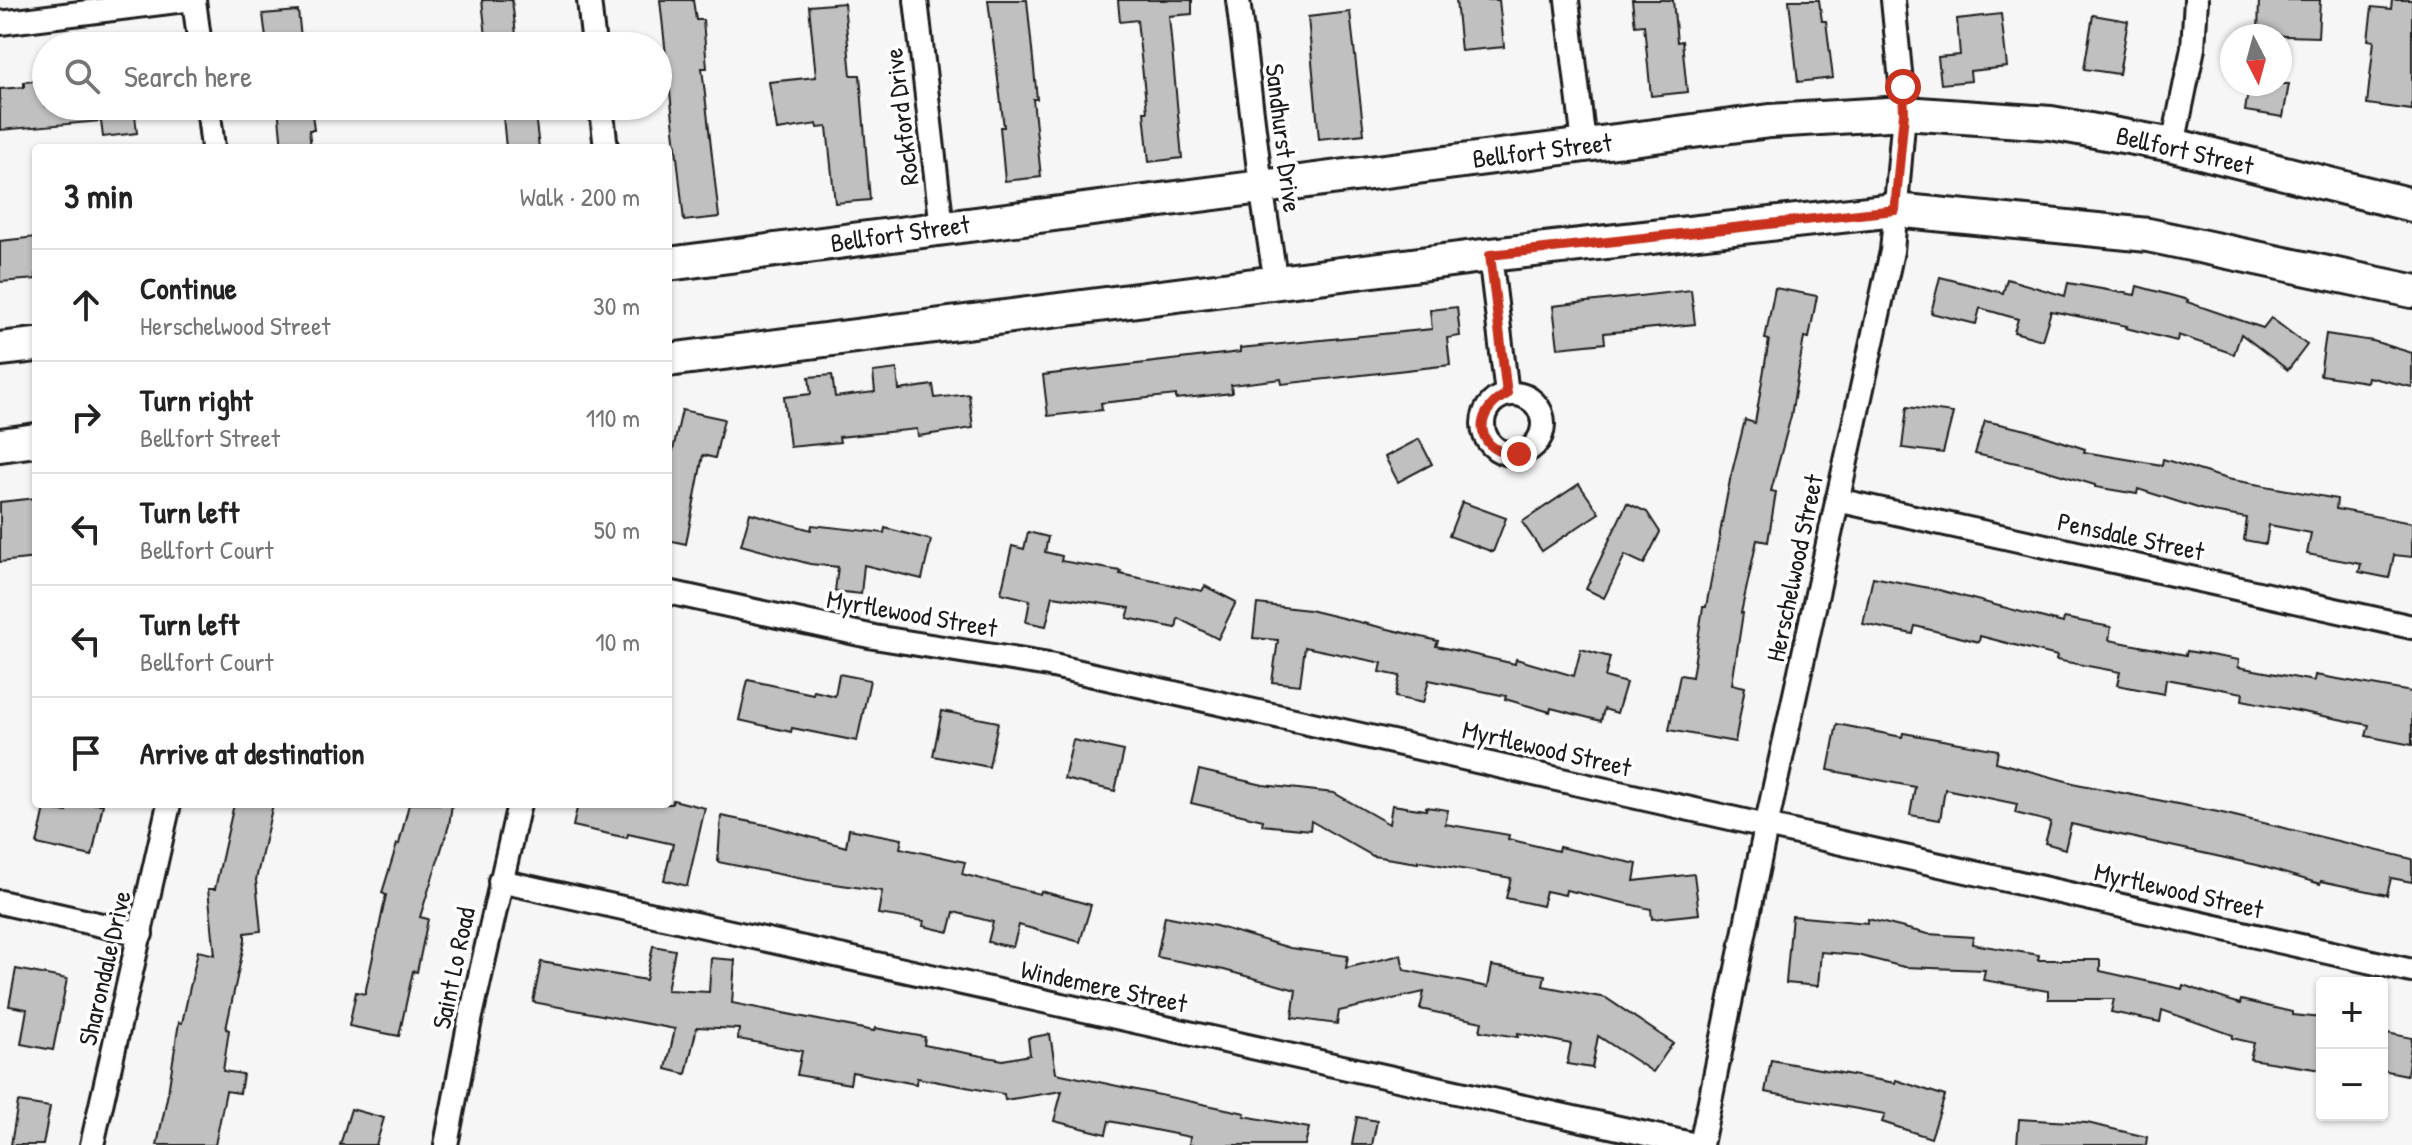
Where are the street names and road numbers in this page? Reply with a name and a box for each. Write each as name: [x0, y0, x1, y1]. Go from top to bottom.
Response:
street label: Rockford Drive: [875, 46, 927, 188]
street label: Sandhurst Drive: [1258, 62, 1310, 214]
street label: Bellfort Street: [2113, 117, 2258, 183]
street label: Bellfort Street: [1470, 124, 1615, 176]
street label: Bellfort Street: [828, 206, 973, 260]
street label: Herschelwood Street: [1757, 470, 1831, 665]
street label: Pensdale Street: [2055, 503, 2208, 569]
street label: Myrtlewood Street: [824, 581, 1001, 645]
street label: Myrtlewood Street: [1459, 712, 1636, 785]
street label: Myrtlewood Street: [2091, 854, 2268, 927]
street label: Sharondale Drive: [69, 887, 139, 1049]
street label: Saint Lo Road: [423, 904, 483, 1032]
street label: Windemere Street: [1018, 951, 1191, 1021]

